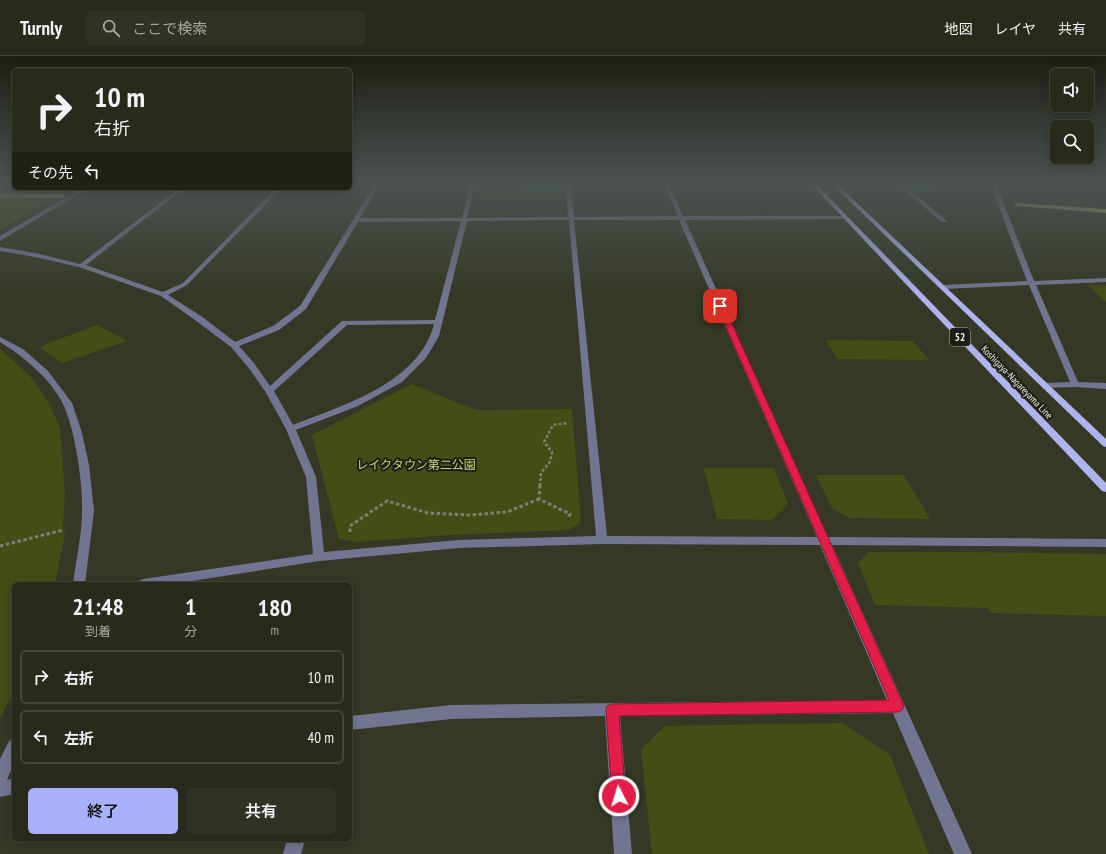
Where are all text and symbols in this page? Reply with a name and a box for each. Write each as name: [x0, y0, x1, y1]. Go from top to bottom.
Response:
search box: [86, 10, 366, 46]
text: Turnly: [20, 16, 62, 40]
icon: search: [100, 17, 122, 39]
text: ここで検索: [132, 19, 207, 38]
text: 地図: [944, 20, 972, 38]
text: レイヤ: [994, 20, 1036, 38]
text: 共有: [1058, 20, 1086, 38]
map controls: [1050, 68, 1094, 164]
button: sound: [1050, 68, 1094, 112]
text: 10 m: [94, 78, 145, 115]
icon: right: [28, 84, 80, 136]
text: 右折: [94, 117, 130, 140]
button: search: [1050, 120, 1094, 164]
icon: left: [81, 160, 103, 182]
text: その先: [28, 163, 73, 182]
pin: [703, 289, 737, 323]
icon: arrive: [709, 295, 731, 317]
road number: 52: [950, 328, 970, 346]
street label: Koshigaya-Nagareyama Line: [978, 342, 1056, 422]
park label: レイクタウン第二公園: [356, 457, 476, 472]
text: 21:48: [72, 591, 124, 622]
text: 1: [185, 591, 196, 622]
text: 180: [257, 592, 292, 623]
text: m: [270, 622, 279, 639]
text: 到着: [85, 623, 111, 640]
text: 分: [184, 623, 197, 640]
icon: right: [30, 666, 52, 688]
text: 10 m: [308, 668, 334, 687]
text: 右折: [64, 669, 94, 688]
icon: left: [30, 726, 52, 748]
text: 40 m: [308, 728, 334, 747]
text: 左折: [64, 729, 94, 748]
position arrow: [598, 775, 640, 817]
button: 終了: [28, 788, 178, 834]
button: 共有: [186, 788, 336, 834]

